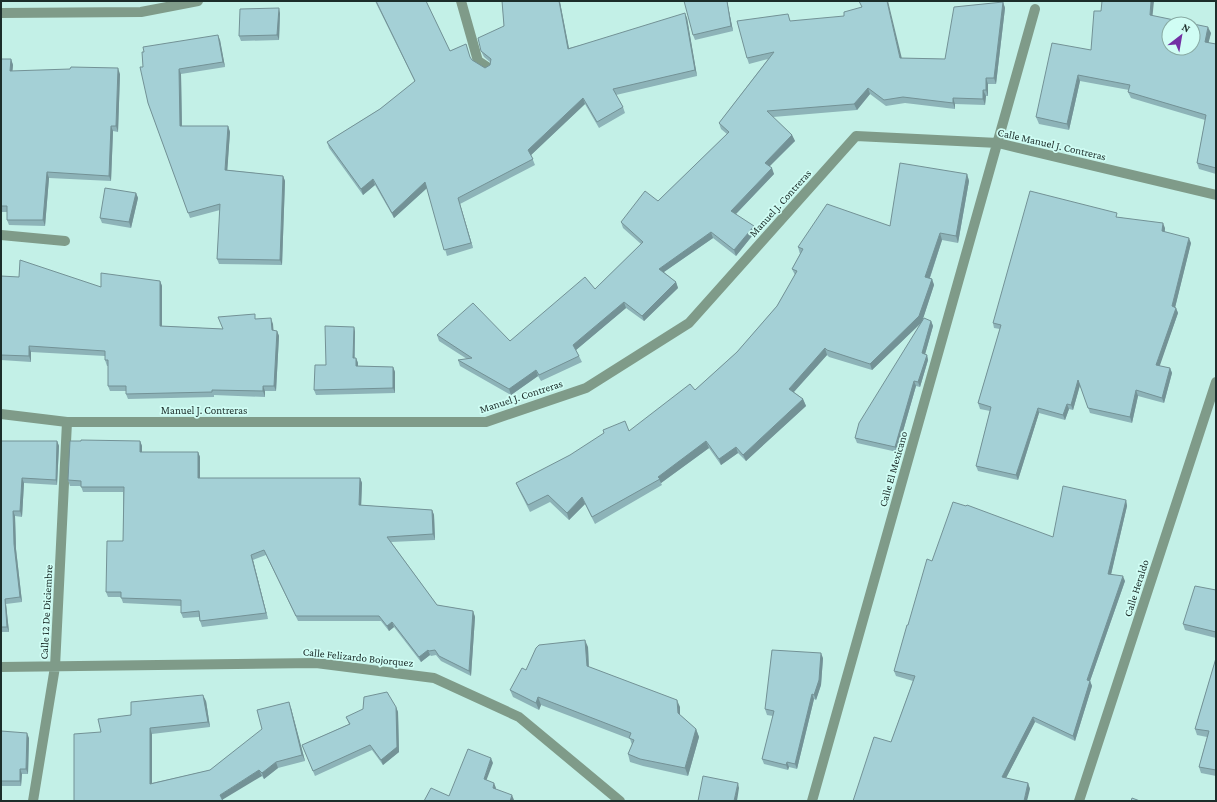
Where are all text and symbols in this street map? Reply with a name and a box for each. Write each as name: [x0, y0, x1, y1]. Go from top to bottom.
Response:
north arrow: [1161, 16, 1201, 56]
text: N: [1180, 20, 1193, 35]
street label: Calle Manuel J. Contreras: [996, 126, 1107, 163]
street label: Manuel J. Contreras: [747, 167, 814, 240]
street label: Manuel J. Contreras: [478, 377, 564, 416]
street label: Manuel J. Contreras: [161, 404, 247, 417]
street label: Calle El Mexicano: [876, 429, 910, 508]
street label: Calle Heraldo: [1121, 557, 1151, 618]
street label: Calle 12 De Diciembre: [38, 564, 54, 660]
street label: Calle Felizardo Bojorquez: [302, 645, 414, 670]

